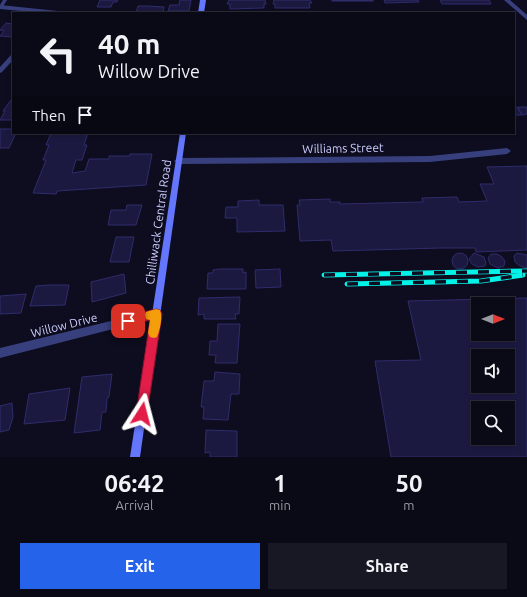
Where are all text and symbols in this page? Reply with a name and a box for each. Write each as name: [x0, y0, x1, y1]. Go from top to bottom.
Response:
icon: left: [32, 28, 84, 80]
text: 40 m: [98, 28, 160, 59]
text: Willow Drive: [98, 61, 200, 81]
icon: arrive: [74, 104, 96, 126]
text: Then: [32, 107, 66, 124]
street label: Williams Street: [302, 141, 384, 155]
street label: Chilliwack Central Road: [143, 159, 173, 285]
north arrow: [471, 297, 515, 341]
map controls: [471, 297, 515, 445]
pin: [111, 304, 145, 338]
street label: Willow Drive: [29, 310, 99, 340]
icon: arrive: [117, 310, 139, 332]
button: sound: [471, 349, 515, 393]
position arrow: [121, 393, 163, 435]
button: search: [471, 401, 515, 445]
text: 06:42: [105, 470, 165, 497]
text: 1: [273, 470, 287, 497]
text: 50: [395, 470, 422, 497]
text: Arrival: [116, 498, 153, 512]
text: min: [269, 498, 291, 512]
text: m: [403, 498, 415, 512]
button: Exit: [20, 543, 260, 589]
button: Share: [268, 543, 507, 589]

